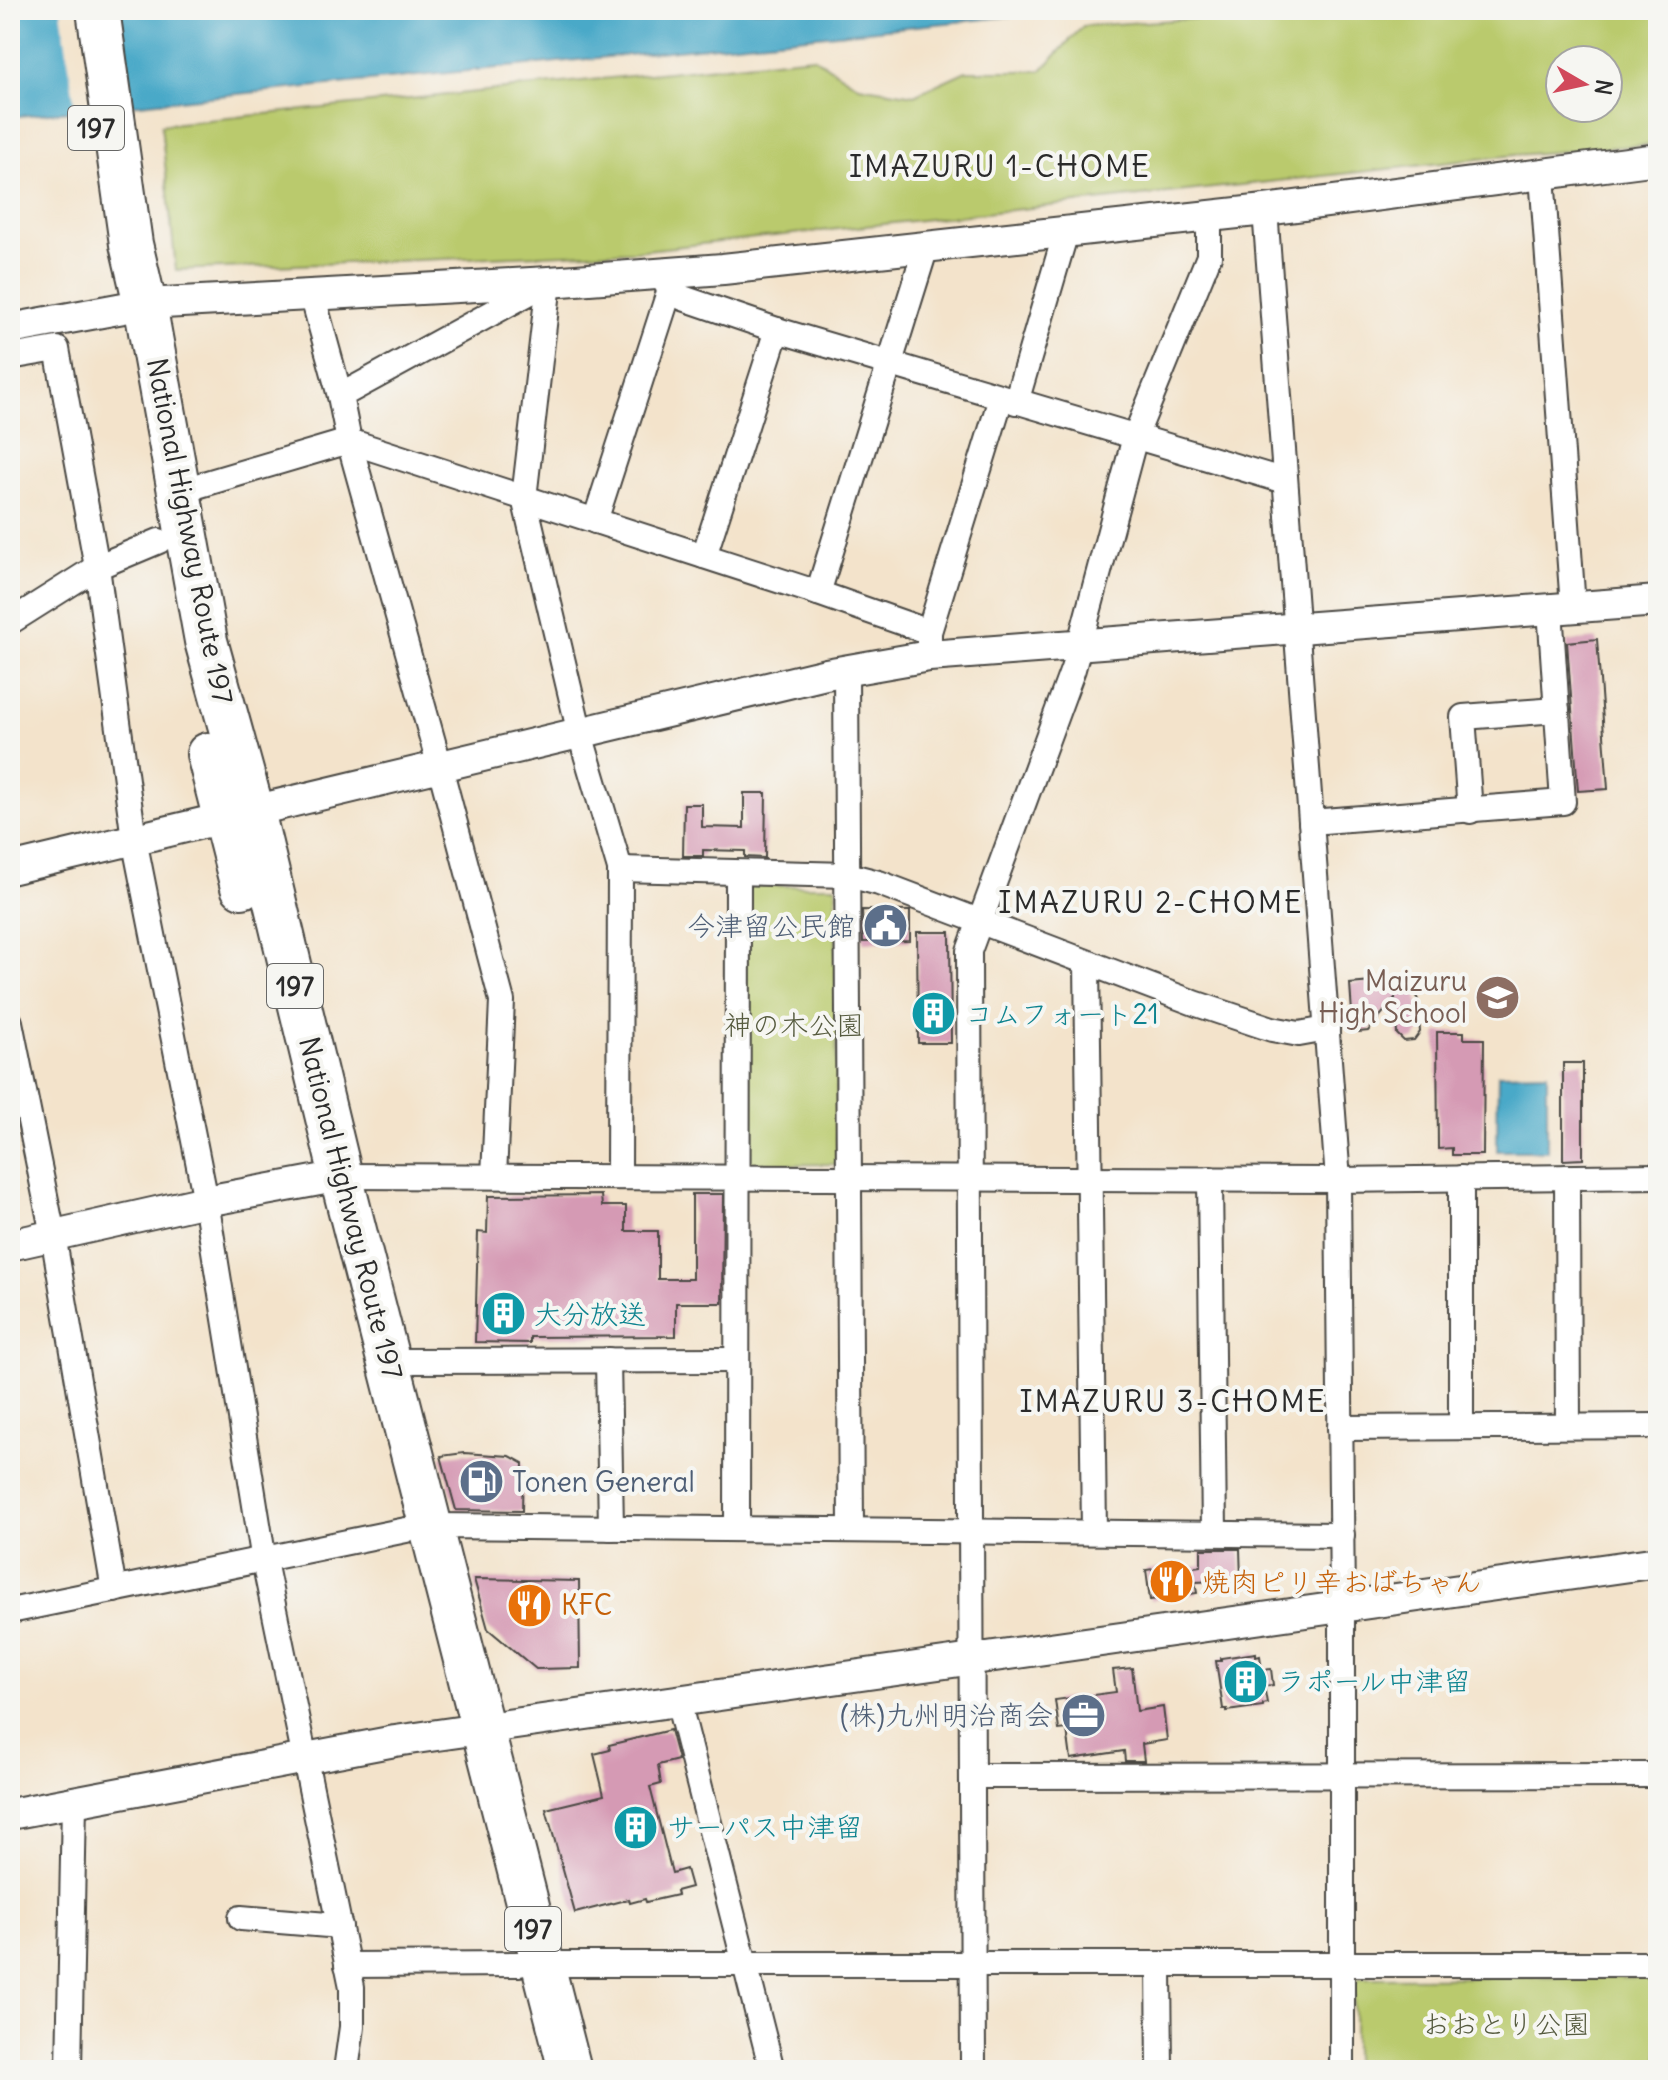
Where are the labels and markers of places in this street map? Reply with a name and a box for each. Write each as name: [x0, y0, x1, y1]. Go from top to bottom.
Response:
public building icon: 今津留公民館: [862, 902, 910, 950]
place label: 今津留公民館: [687, 908, 855, 944]
place label: Maizuru High School: [1318, 963, 1467, 1031]
school or university icon: Maizuru High School: [1474, 973, 1522, 1021]
building icon: コムフォート21: [910, 990, 958, 1038]
place label: コムフォート21: [965, 996, 1159, 1032]
building icon: 大分放送: [479, 1290, 527, 1338]
place label: 大分放送: [534, 1296, 646, 1332]
fuel station icon: Tonen General: [457, 1458, 505, 1506]
place label: Tonen General: [512, 1464, 695, 1500]
restaurant icon: 焼肉ピリ辛おばちゃん: [1147, 1558, 1195, 1606]
place label: 焼肉ピリ辛おばちゃん: [1202, 1564, 1482, 1600]
restaurant icon: KFC: [506, 1581, 554, 1629]
place label: KFC: [561, 1587, 612, 1623]
building icon: ラポール中津留: [1222, 1657, 1270, 1705]
place label: ラポール中津留: [1277, 1663, 1471, 1699]
office icon: (株)九州明治商会: [1060, 1691, 1108, 1739]
place label: (株)九州明治商会: [840, 1697, 1053, 1733]
building icon: サーパス中津留: [612, 1803, 660, 1851]
place label: サーパス中津留: [667, 1809, 863, 1845]

